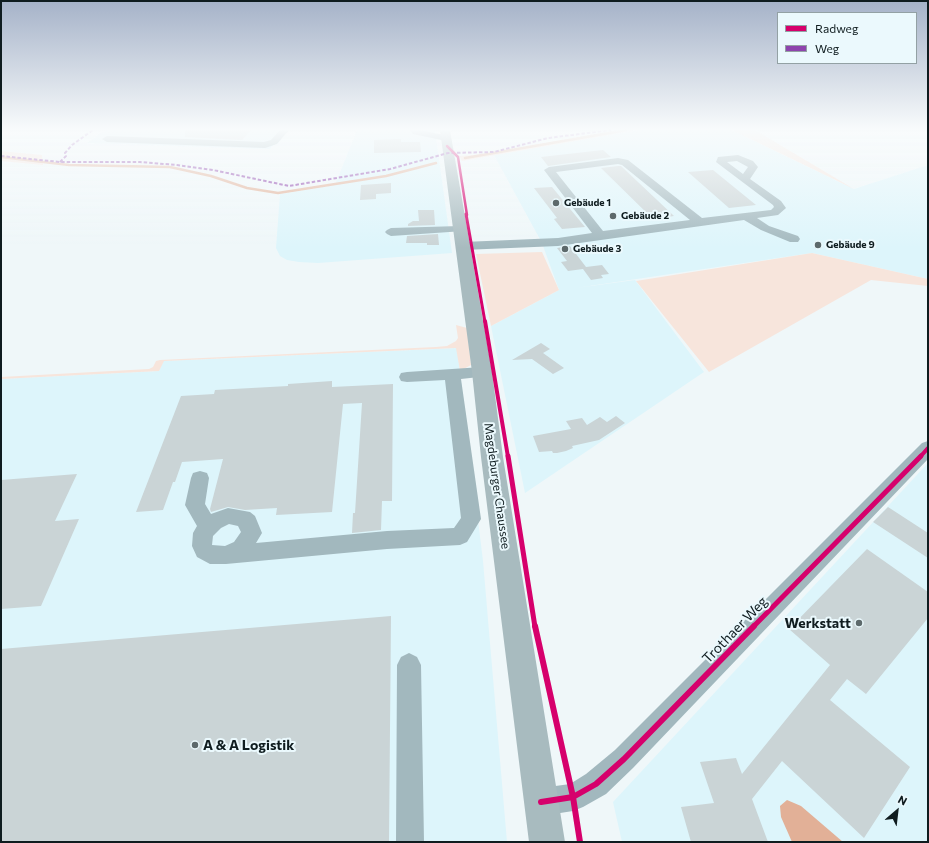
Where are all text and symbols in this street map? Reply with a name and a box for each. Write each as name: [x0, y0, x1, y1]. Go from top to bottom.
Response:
legend: [777, 12, 917, 64]
text: Radweg: [815, 21, 858, 35]
text: Weg: [815, 41, 839, 55]
place label: Gebäude 1: [564, 197, 611, 209]
marker: Gebäude 1: [551, 198, 561, 208]
place label: Gebäude 2: [621, 210, 669, 222]
marker: Gebäude 2: [608, 211, 618, 221]
place label: Gebäude 9: [826, 239, 875, 251]
marker: Gebäude 9: [813, 240, 823, 250]
place label: Gebäude 3: [573, 243, 621, 255]
marker: Gebäude 3: [560, 244, 570, 254]
street label: Magdeburger Chaussee: [481, 422, 513, 550]
street label: Trothaer Weg: [699, 593, 771, 667]
place label: Werkstatt: [785, 615, 851, 631]
marker: Werkstatt: [854, 618, 864, 628]
place label: A & A Logistik: [203, 737, 294, 753]
marker: A & A Logistik: [190, 740, 200, 750]
north arrow: [877, 791, 917, 831]
text: N: [896, 792, 910, 808]

